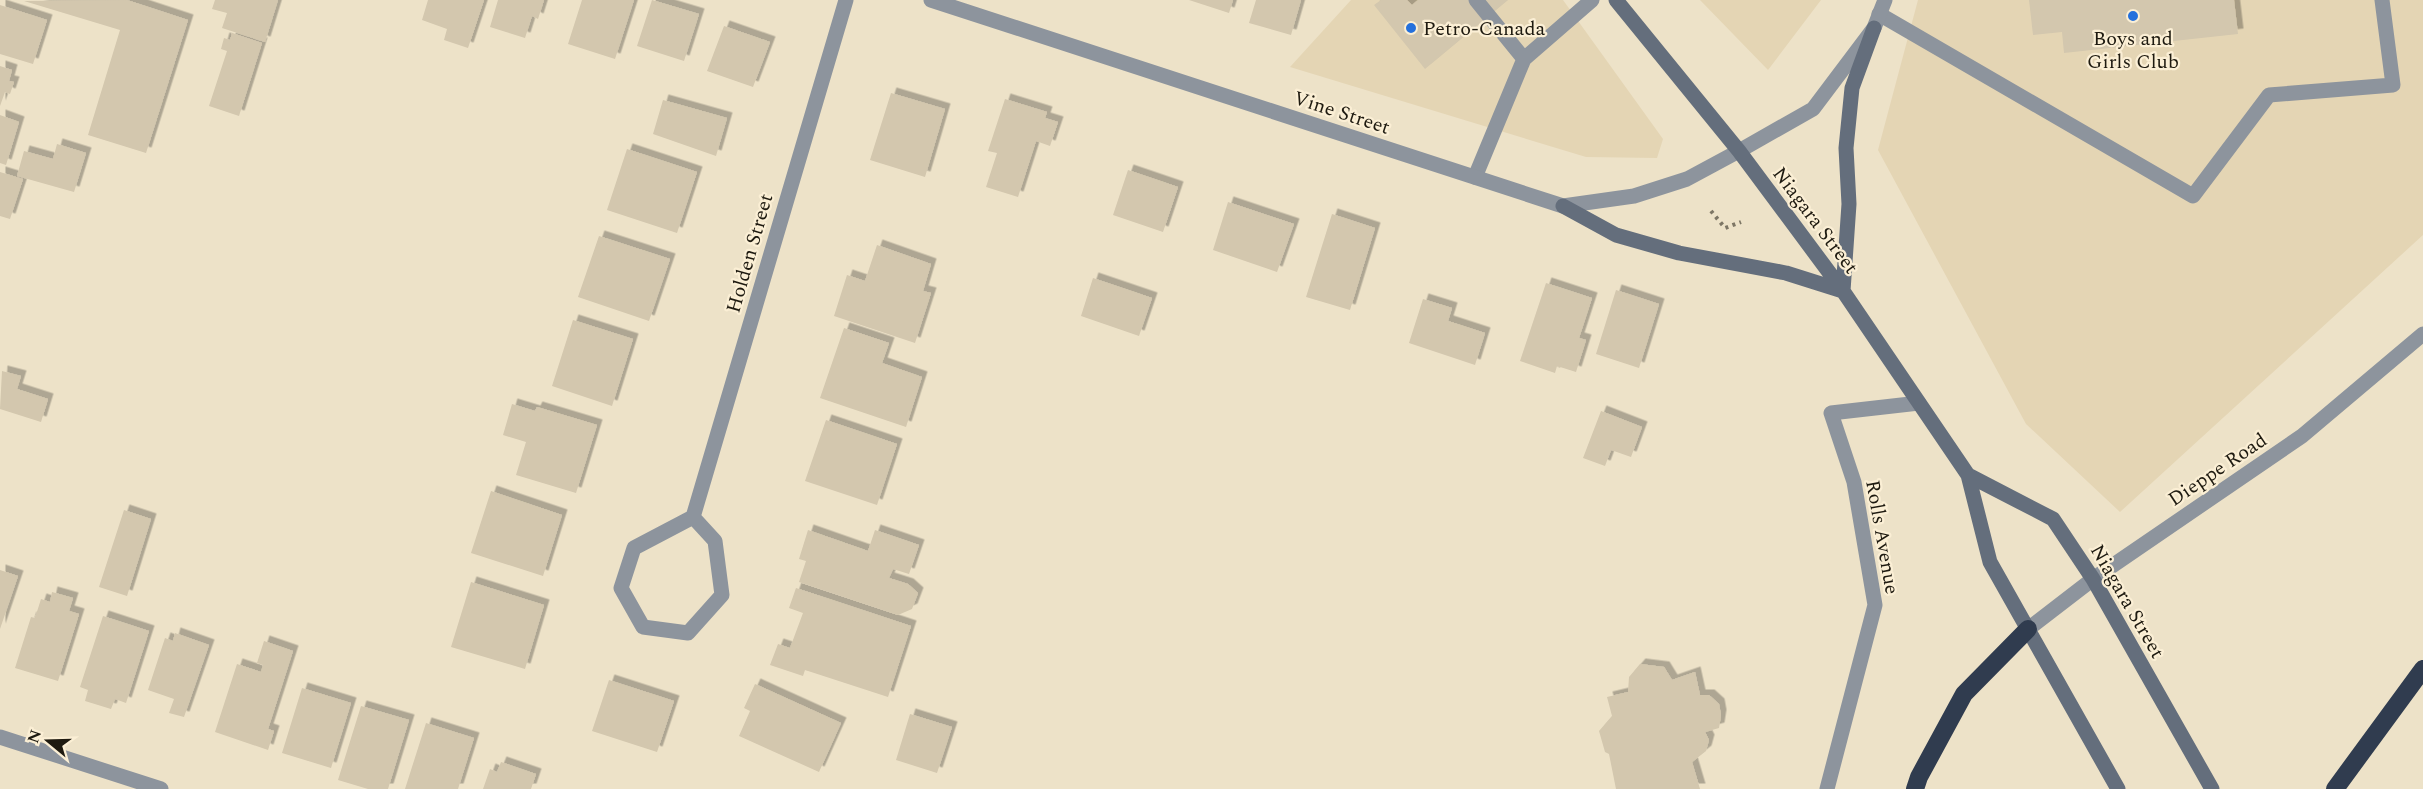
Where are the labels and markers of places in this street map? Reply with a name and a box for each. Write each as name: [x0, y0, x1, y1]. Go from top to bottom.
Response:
marker: Boys and Girls Club: [2126, 9, 2140, 23]
place label: Petro-Canada: [1423, 14, 1546, 44]
marker: Petro-Canada: [1404, 21, 1418, 35]
place label: Boys and Girls Club: [2087, 24, 2179, 77]

